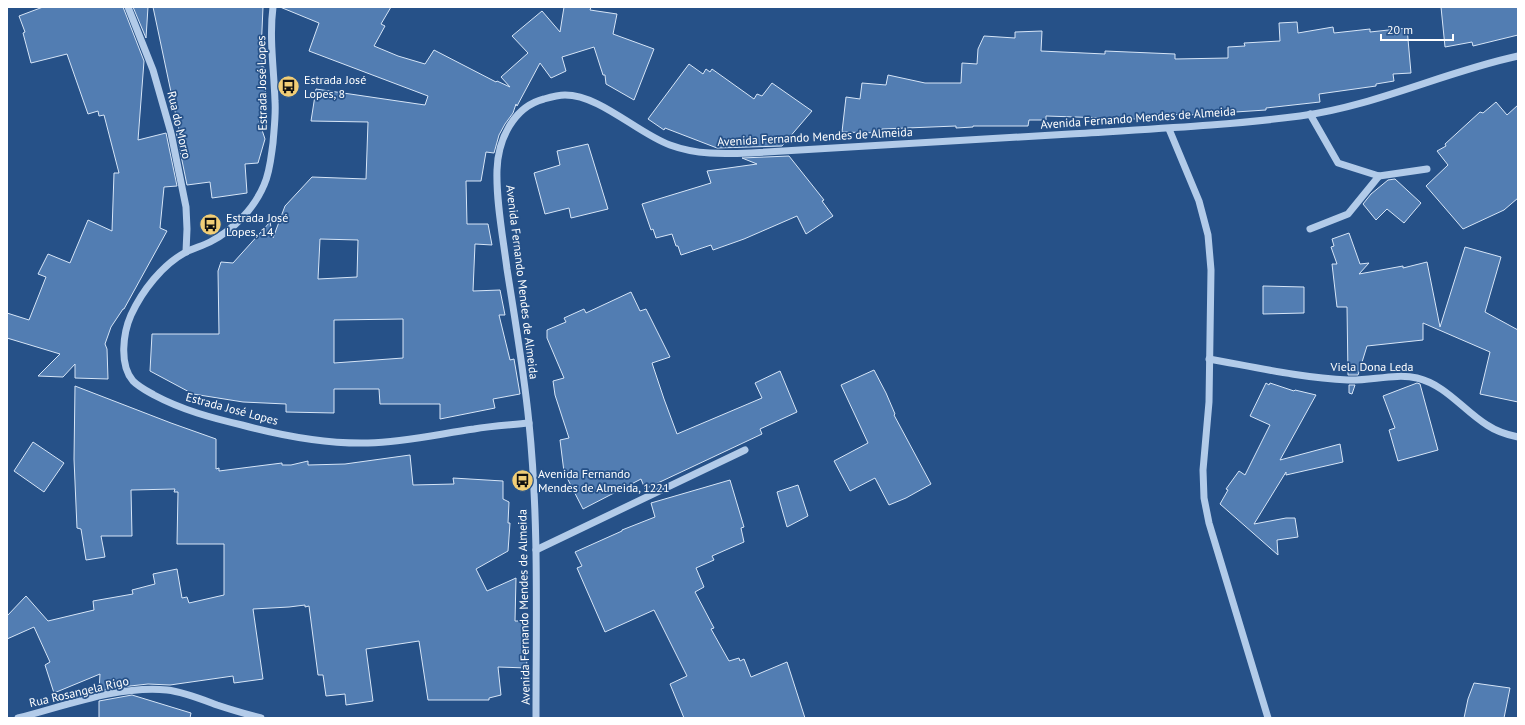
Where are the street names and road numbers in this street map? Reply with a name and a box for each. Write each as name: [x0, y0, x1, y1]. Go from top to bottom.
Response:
street label: Estrada José Lopes: [253, 35, 270, 131]
street label: Rua do Morro: [164, 89, 195, 160]
street label: Avenida Fernando Mendes de Almeida: [1040, 103, 1236, 132]
street label: Avenida Fernando Mendes de Almeida: [717, 124, 913, 149]
street label: Avenida Fernando Mendes de Almeida: [503, 184, 542, 380]
street label: Viela Dona Leda: [1330, 359, 1413, 374]
street label: Estrada José Lopes: [184, 389, 280, 428]
street label: Avenida Fernando Mendes de Almeida: [514, 509, 533, 705]
street label: Rua Rosangela Rigo: [28, 673, 130, 710]

